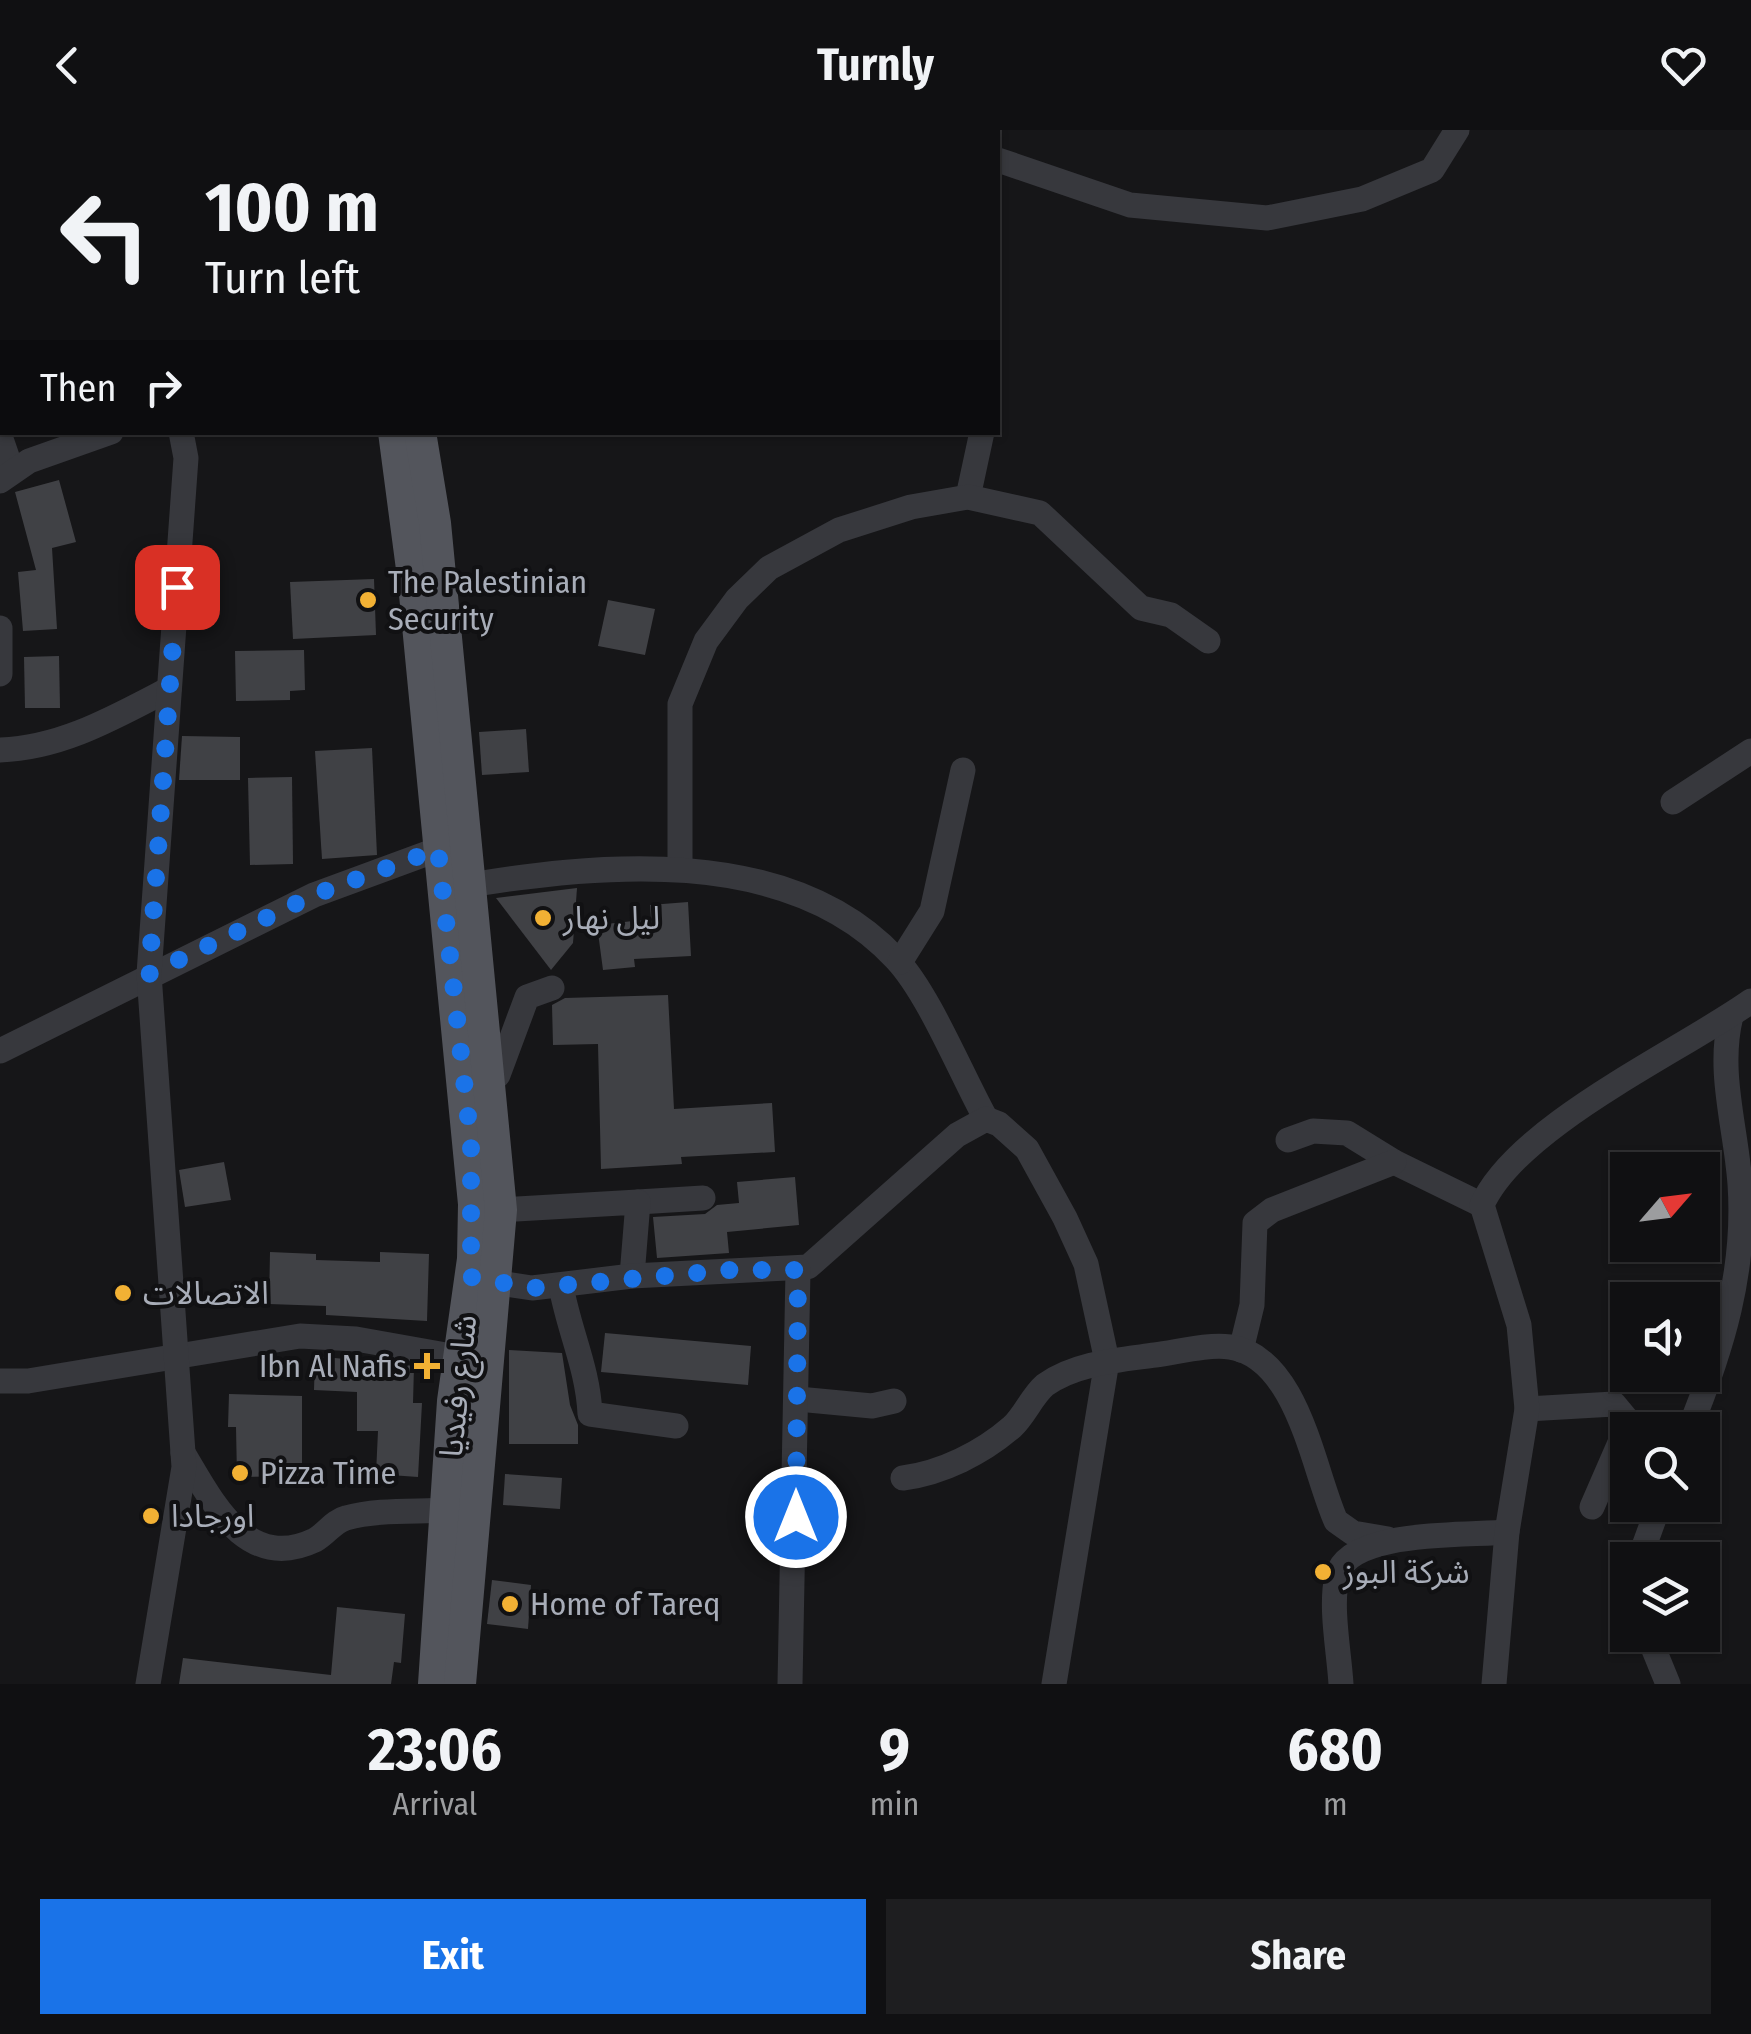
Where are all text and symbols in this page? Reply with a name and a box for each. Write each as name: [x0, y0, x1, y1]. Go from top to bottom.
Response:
icon: back: [40, 38, 95, 93]
text: Turnly: [817, 38, 934, 92]
icon: heart: [1656, 38, 1711, 93]
text: 100 m: [205, 166, 379, 250]
icon: left: [40, 170, 170, 300]
text: Turn left: [205, 251, 360, 305]
icon: right: [136, 360, 191, 415]
text: Then: [40, 365, 116, 411]
pin: [135, 545, 220, 630]
icon: arrive: [150, 560, 205, 615]
place label: The Palestinian Security: [388, 563, 587, 638]
marker: The Palestinian Security: [357, 589, 379, 611]
place label: ليل نهار: [562, 899, 660, 937]
marker: ليل نهار: [532, 907, 554, 929]
north arrow: [1610, 1152, 1720, 1262]
map controls: [1610, 1152, 1720, 1652]
place label: الاتصالات: [143, 1274, 269, 1312]
marker: الاتصالات: [112, 1282, 134, 1304]
button: sound: [1610, 1282, 1720, 1392]
street label: شارع رفيديا: [432, 1313, 489, 1460]
place label: Ibn Al Nafis: [259, 1347, 407, 1385]
marker: Ibn Al Nafis: [416, 1355, 438, 1377]
button: search: [1610, 1412, 1720, 1522]
place label: Pizza Time: [260, 1454, 396, 1492]
marker: Pizza Time: [229, 1462, 251, 1484]
position arrow: [744, 1465, 848, 1569]
place label: اورجادا: [171, 1497, 254, 1535]
marker: اورجادا: [140, 1505, 162, 1527]
button: layers: [1610, 1542, 1720, 1652]
place label: شركة البوز: [1342, 1553, 1470, 1591]
marker: شركة البوز: [1312, 1561, 1334, 1583]
place label: Home of Tareq: [530, 1585, 720, 1623]
marker: Home of Tareq: [499, 1593, 521, 1615]
text: 23:06: [368, 1714, 502, 1786]
text: 9: [879, 1714, 910, 1786]
text: 680: [1287, 1714, 1383, 1786]
text: Arrival: [392, 1785, 477, 1823]
text: min: [870, 1785, 919, 1823]
text: m: [1323, 1785, 1347, 1823]
button: Exit: [40, 1899, 866, 2014]
button: Share: [886, 1899, 1711, 2014]

